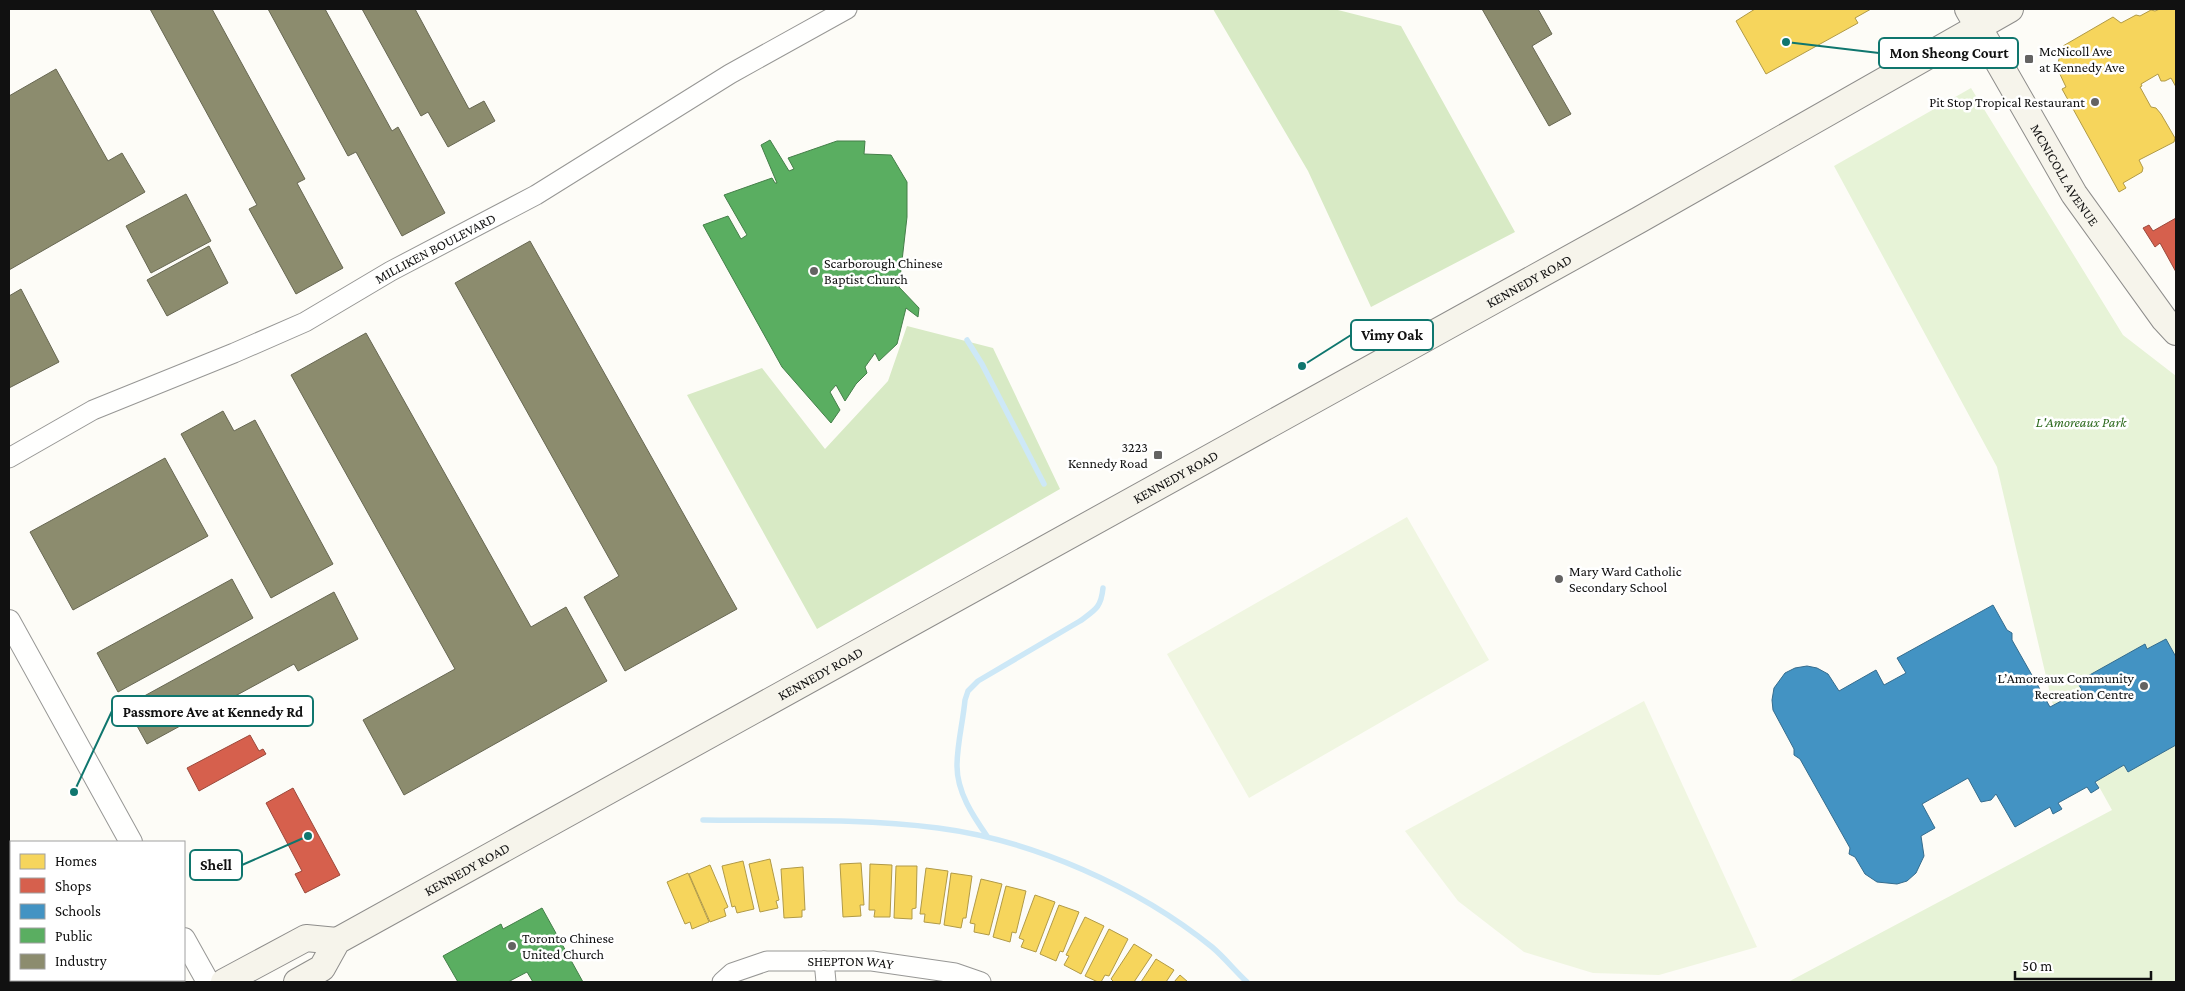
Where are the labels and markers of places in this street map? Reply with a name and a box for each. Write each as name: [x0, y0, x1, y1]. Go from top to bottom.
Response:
callout: Mon Sheong Court: [1879, 38, 2018, 68]
place label: McNicoll Ave at Kennedy Ave: [2039, 43, 2125, 75]
marker: McNicoll Ave at Kennedy Ave: [2023, 53, 2035, 65]
place label: Pit Stop Tropical Restaurant: [1929, 94, 2085, 110]
marker: Pit Stop Tropical Restaurant: [2089, 96, 2101, 108]
place label: Scarborough Chinese Baptist Church: [824, 255, 943, 287]
marker: Scarborough Chinese Baptist Church: [808, 265, 820, 277]
callout: Vimy Oak: [1351, 320, 1433, 350]
place label: 3223 Kennedy Road: [1068, 439, 1149, 471]
marker: 3223 Kennedy Road: [1152, 449, 1164, 461]
place label: Mary Ward Catholic Secondary School: [1569, 563, 1682, 595]
marker: Mary Ward Catholic Secondary School: [1553, 573, 1565, 585]
place label: L’Amoreaux Community Recreation Centre: [1998, 670, 2135, 702]
marker: L’Amoreaux Community Recreation Centre: [2138, 680, 2150, 692]
callout: Passmore Ave at Kennedy Rd: [112, 696, 313, 726]
callout: Shell: [190, 850, 242, 880]
place label: Toronto Chinese United Church: [522, 930, 614, 962]
marker: Toronto Chinese United Church: [506, 940, 518, 952]

